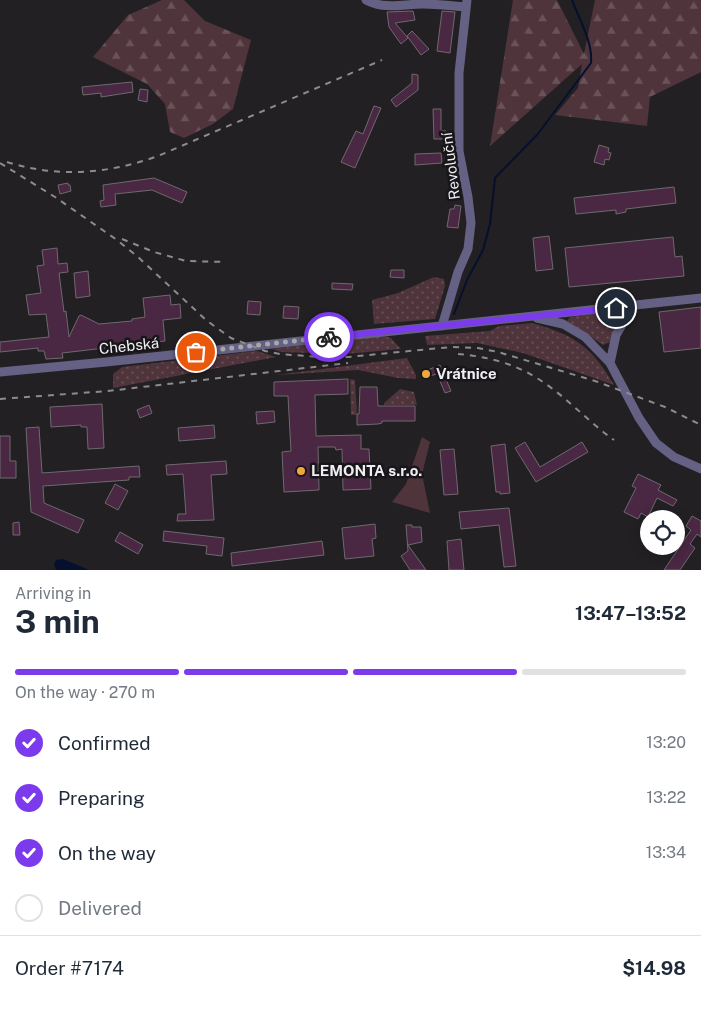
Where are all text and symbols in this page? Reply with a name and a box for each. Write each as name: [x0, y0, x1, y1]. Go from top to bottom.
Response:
street label: Revoluční: [438, 131, 463, 201]
pin: [595, 287, 637, 329]
icon: home: [602, 294, 630, 322]
courier: [304, 312, 354, 362]
icon: bike: [315, 323, 343, 351]
pin: [175, 331, 217, 373]
street label: Chebská: [98, 334, 160, 357]
icon: bag: [182, 338, 210, 366]
place label: Vrátnice: [436, 365, 497, 382]
marker: Vrátnice: [420, 368, 432, 380]
place label: LEMONTA s.r.o.: [311, 462, 422, 479]
marker: LEMONTA s.r.o.: [295, 465, 307, 477]
map controls: [640, 510, 685, 555]
button: locate: [640, 510, 685, 555]
text: Arriving in: [15, 584, 91, 603]
text: 13:47–13:52: [575, 602, 686, 624]
text: 3 min: [15, 603, 100, 640]
text: On the way · 270 m: [15, 683, 155, 702]
icon: check: [15, 729, 43, 757]
text: Confirmed: [58, 732, 151, 754]
text: 13:20: [646, 733, 686, 752]
icon: check: [15, 784, 43, 812]
text: Preparing: [58, 787, 145, 809]
text: 13:22: [646, 788, 686, 807]
icon: check: [15, 839, 43, 867]
text: On the way: [58, 842, 156, 864]
text: 13:34: [646, 843, 686, 862]
text: Delivered: [58, 897, 142, 919]
text: Order #7174: [15, 957, 124, 979]
text: $14.98: [622, 957, 686, 979]

